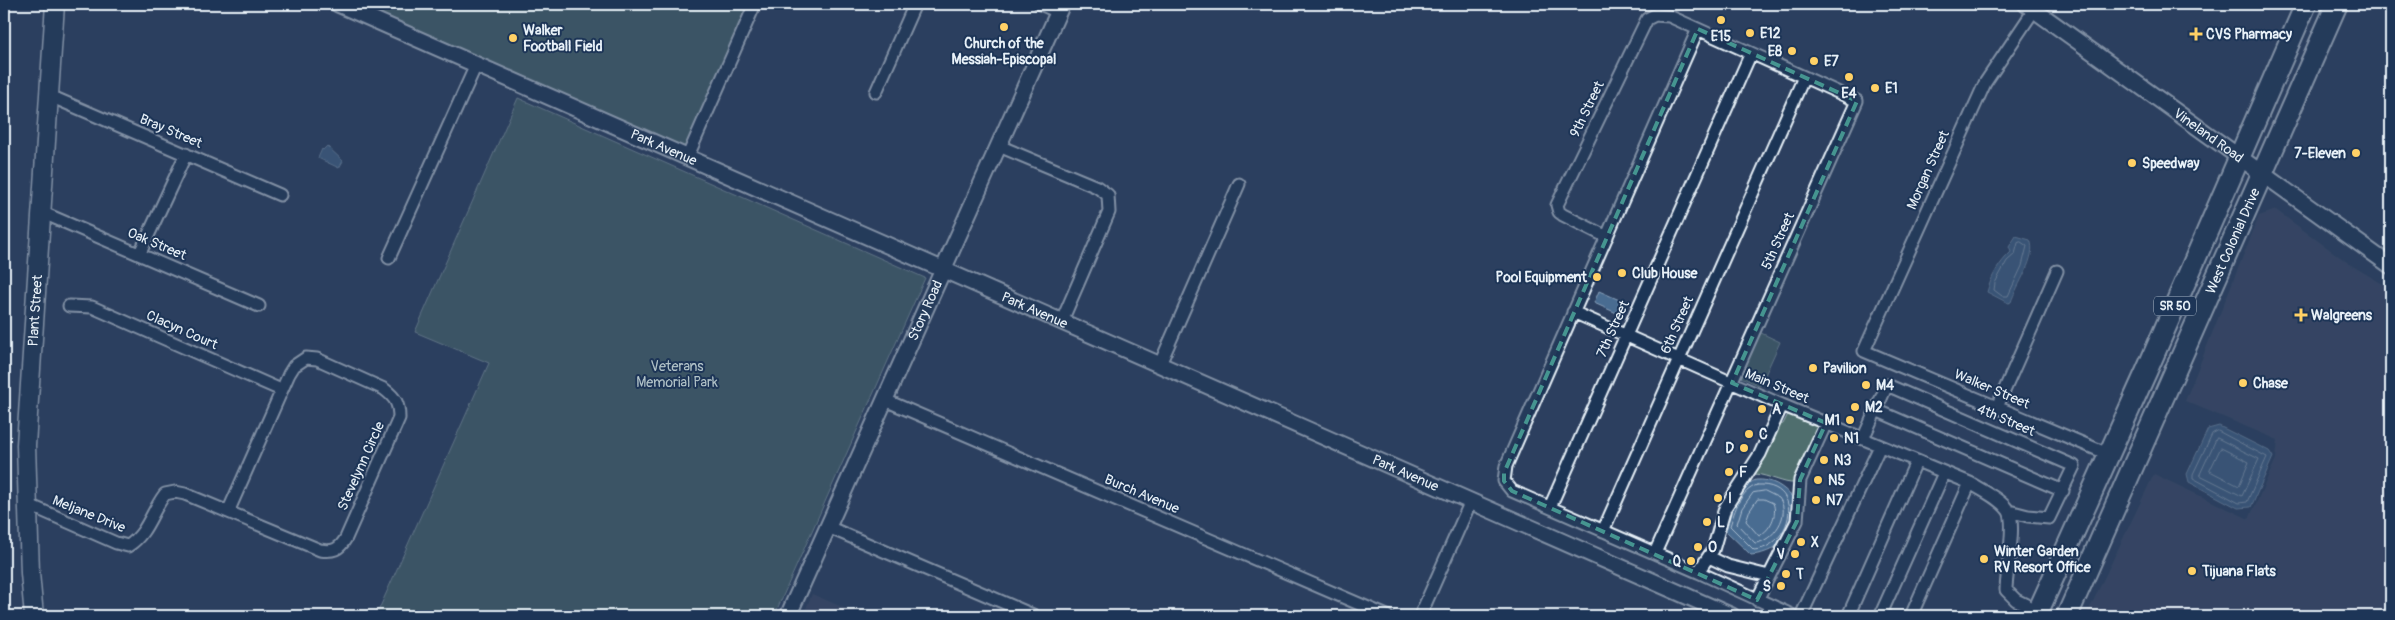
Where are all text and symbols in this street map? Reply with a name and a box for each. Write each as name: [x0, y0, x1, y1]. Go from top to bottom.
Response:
marker: E15: [1715, 14, 1727, 26]
marker: Church of the Messiah-Episcopal: [998, 21, 1010, 33]
place label: Walker Football Field: [523, 22, 603, 55]
place label: E12: [1760, 25, 1781, 42]
place label: CVS Pharmacy: [2206, 26, 2292, 43]
marker: E12: [1744, 27, 1756, 39]
place label: E15: [1711, 28, 1732, 45]
marker: CVS Pharmacy: [2190, 28, 2202, 40]
marker: Walker Football Field: [507, 32, 519, 44]
place label: Church of the Messiah-Episcopal: [952, 35, 1056, 68]
place label: E8: [1768, 43, 1782, 60]
marker: E8: [1786, 45, 1798, 57]
place label: E7: [1824, 53, 1839, 70]
marker: E7: [1808, 55, 1820, 67]
marker: E4: [1843, 71, 1855, 83]
street label: 9th Street: [1566, 78, 1608, 140]
place label: E1: [1885, 80, 1898, 97]
marker: E1: [1869, 82, 1881, 94]
place label: E4: [1841, 85, 1858, 102]
street label: Vineland Road: [2171, 104, 2247, 166]
street label: Bray Street: [137, 110, 205, 152]
street label: Park Avenue: [628, 125, 700, 169]
street label: Morgan Street: [1903, 128, 1953, 212]
place label: 7-Eleven: [2294, 145, 2346, 162]
marker: 7-Eleven: [2350, 147, 2362, 159]
place label: Speedway: [2142, 155, 2199, 172]
marker: Speedway: [2126, 157, 2138, 169]
street label: West Colonial Drive: [2202, 185, 2263, 296]
street label: 5th Street: [1758, 209, 1798, 272]
street label: Oak Street: [125, 224, 189, 264]
place label: Club House: [1632, 265, 1699, 282]
marker: Club House: [1616, 267, 1628, 279]
place label: Pool Equipment: [1495, 269, 1587, 286]
marker: Pool Equipment: [1591, 271, 1603, 283]
street label: Plant Street: [24, 274, 46, 347]
street label: Story Road: [904, 277, 946, 343]
street label: Park Avenue: [999, 288, 1071, 332]
street label: 6th Street: [1657, 293, 1697, 356]
road number: SR 50: [2154, 296, 2196, 316]
street label: 7th Street: [1593, 298, 1633, 360]
street label: Clacyn Court: [144, 307, 221, 353]
place label: Walgreens: [2311, 307, 2373, 324]
marker: Walgreens: [2295, 309, 2307, 321]
park label: Veterans Memorial Park: [636, 358, 718, 391]
place label: Pavilion: [1823, 360, 1867, 377]
marker: Pavilion: [1807, 362, 1819, 374]
street label: Main Street: [1742, 365, 1812, 407]
street label: Walker Street: [1952, 365, 2033, 413]
place label: Chase: [2253, 375, 2289, 392]
place label: M4: [1876, 377, 1895, 394]
marker: Chase: [2237, 377, 2249, 389]
marker: M4: [1860, 379, 1872, 391]
place label: M2: [1865, 399, 1883, 416]
street label: 4th Street: [1974, 400, 2038, 440]
place label: A: [1772, 401, 1781, 418]
marker: M2: [1849, 401, 1861, 413]
marker: A: [1756, 403, 1768, 415]
place label: M1: [1824, 412, 1840, 429]
marker: M1: [1844, 414, 1856, 426]
street label: Stevelynn Circle: [334, 419, 388, 513]
place label: C: [1759, 426, 1768, 443]
marker: C: [1743, 428, 1755, 440]
place label: N1: [1844, 430, 1859, 447]
marker: N1: [1828, 432, 1840, 444]
place label: D: [1725, 440, 1734, 457]
marker: D: [1738, 442, 1750, 454]
street label: Park Avenue: [1370, 451, 1441, 495]
place label: N3: [1834, 452, 1851, 469]
marker: N3: [1818, 454, 1830, 466]
place label: F: [1739, 464, 1748, 481]
marker: F: [1723, 466, 1735, 478]
street label: Burch Avenue: [1102, 471, 1182, 517]
place label: N5: [1828, 472, 1845, 489]
marker: N5: [1812, 474, 1824, 486]
place label: I: [1728, 490, 1732, 507]
street label: Meljane Drive: [50, 492, 128, 536]
marker: I: [1712, 492, 1724, 504]
place label: N7: [1826, 492, 1843, 509]
marker: N7: [1810, 494, 1822, 506]
place label: L: [1717, 514, 1725, 531]
marker: L: [1701, 516, 1713, 528]
place label: X: [1811, 534, 1819, 551]
marker: X: [1795, 536, 1807, 548]
place label: O: [1708, 539, 1717, 556]
marker: O: [1692, 541, 1704, 553]
place label: Winter Garden RV Resort Office: [1994, 543, 2092, 576]
place label: V: [1777, 546, 1785, 563]
marker: V: [1789, 548, 1801, 560]
place label: Q: [1672, 553, 1681, 570]
marker: Winter Garden RV Resort Office: [1978, 553, 1990, 565]
marker: Q: [1685, 555, 1697, 567]
place label: Tijuana Flats: [2201, 563, 2277, 580]
marker: Tijuana Flats: [2186, 565, 2198, 577]
place label: T: [1795, 566, 1804, 583]
marker: T: [1780, 568, 1792, 580]
place label: S: [1763, 578, 1771, 595]
marker: S: [1775, 580, 1787, 592]

